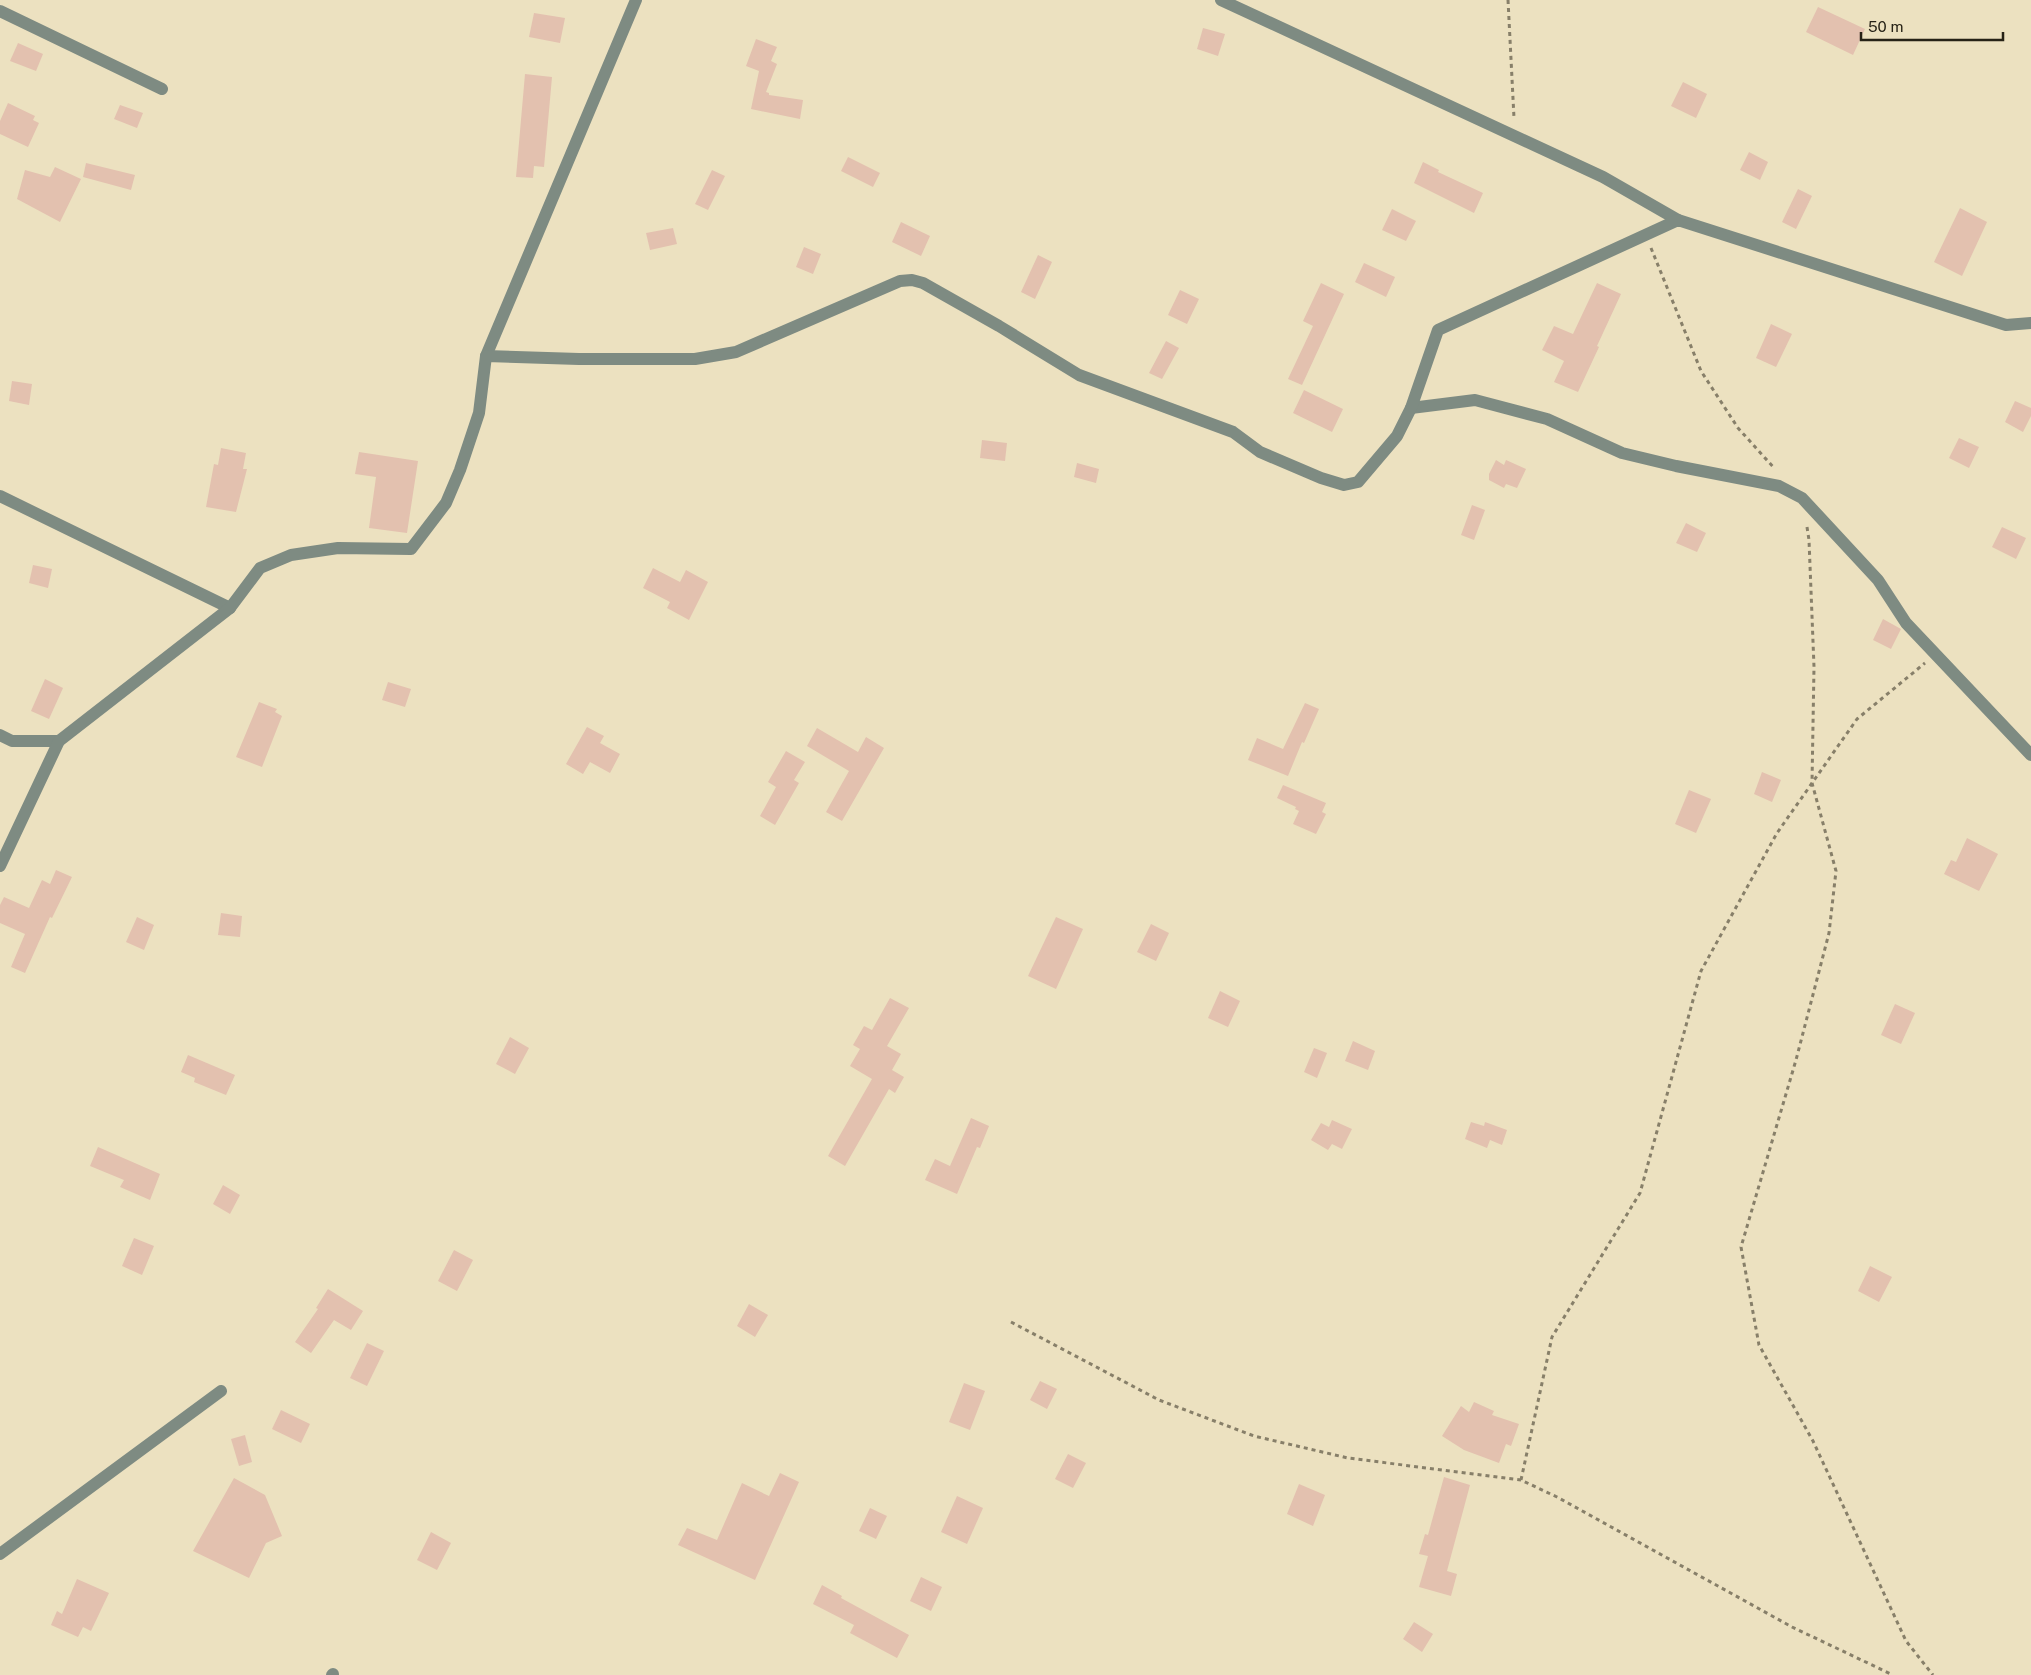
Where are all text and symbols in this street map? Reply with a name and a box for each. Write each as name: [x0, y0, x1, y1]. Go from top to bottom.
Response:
scale bar: [1861, 10, 2004, 42]
text: 50 m: [1868, 18, 1903, 35]

